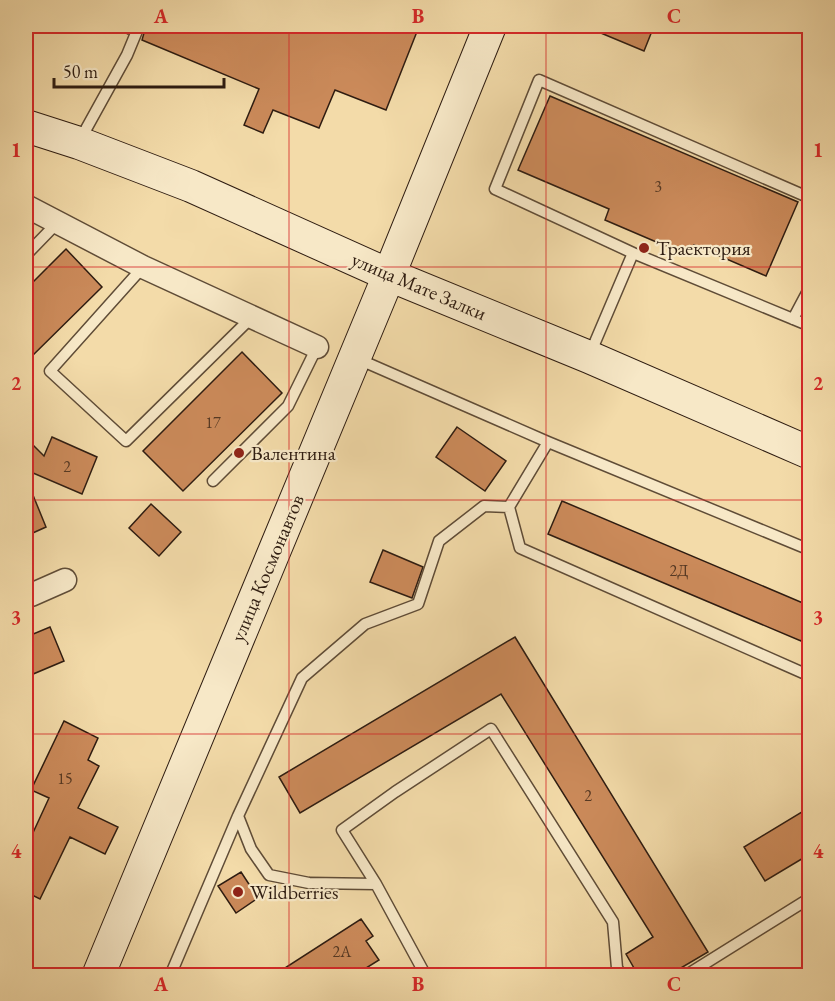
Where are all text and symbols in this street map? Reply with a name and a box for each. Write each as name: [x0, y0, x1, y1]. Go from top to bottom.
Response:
text: A: [153, 3, 169, 29]
text: B: [412, 3, 424, 29]
text: C: [667, 3, 681, 29]
scale bar: [54, 51, 224, 89]
text: 50 m: [63, 60, 98, 83]
text: 1: [11, 137, 21, 163]
text: 1: [813, 137, 823, 163]
house number: 3: [654, 176, 662, 197]
place label: Траектория: [656, 235, 751, 261]
marker: Траектория: [637, 241, 651, 255]
street label: улица Мате Залки: [348, 246, 491, 326]
text: 2: [11, 370, 22, 396]
text: 2: [813, 370, 824, 396]
house number: 17: [205, 412, 221, 433]
place label: Валентина: [251, 440, 336, 466]
marker: Валентина: [232, 446, 246, 460]
house number: 2: [63, 456, 71, 477]
street label: улица Космонавтов: [224, 490, 310, 646]
house number: 2Д: [670, 560, 688, 581]
text: 3: [11, 604, 21, 630]
text: 3: [813, 604, 823, 630]
house number: 15: [57, 768, 73, 789]
house number: 2: [584, 785, 592, 806]
text: 4: [11, 838, 22, 864]
text: 4: [813, 838, 824, 864]
place label: Wildberries: [250, 879, 338, 905]
marker: Wildberries: [231, 885, 245, 899]
house number: 2А: [333, 941, 352, 962]
text: A: [153, 971, 169, 997]
text: B: [412, 971, 424, 997]
text: C: [667, 971, 681, 997]

